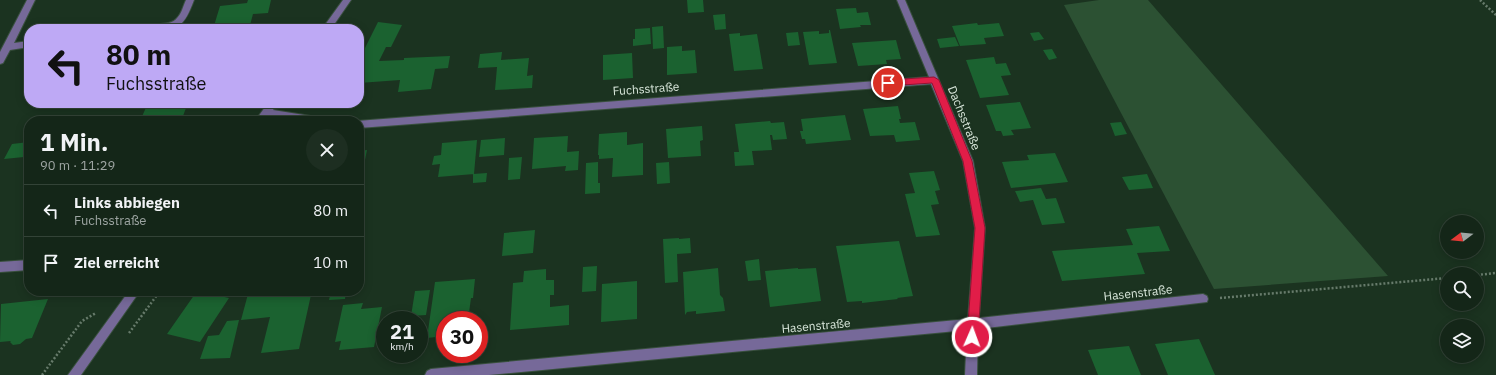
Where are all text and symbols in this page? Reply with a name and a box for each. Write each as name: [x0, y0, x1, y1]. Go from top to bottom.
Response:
text: 80 m: [106, 36, 171, 73]
icon: left: [40, 40, 92, 92]
pin: [871, 66, 905, 100]
text: Fuchsstraße: [106, 72, 206, 95]
icon: arrive: [877, 72, 899, 94]
street label: Fuchsstraße: [612, 79, 680, 98]
street label: Dachsstraße: [945, 83, 984, 153]
text: 1 Min.: [40, 126, 108, 158]
button: close: [306, 129, 348, 171]
text: 90 m · 11:29: [40, 157, 115, 174]
text: Links abbiegen: [74, 193, 180, 212]
icon: left: [40, 200, 62, 222]
text: 80 m: [313, 201, 348, 220]
text: Fuchsstraße: [74, 212, 146, 229]
north arrow: [1440, 215, 1484, 259]
map controls: [1440, 215, 1484, 363]
icon: arrive: [40, 252, 62, 274]
text: Ziel erreicht: [74, 253, 160, 272]
text: 10 m: [313, 253, 348, 272]
button: search: [1440, 267, 1484, 311]
street label: Hasenstraße: [1103, 281, 1174, 304]
speed limit sign: 30: [436, 311, 488, 363]
street label: Hasenstraße: [781, 315, 851, 336]
position arrow: [951, 316, 993, 358]
text: 21: [390, 318, 414, 345]
button: layers: [1440, 319, 1484, 363]
text: km/h: [390, 340, 414, 353]

